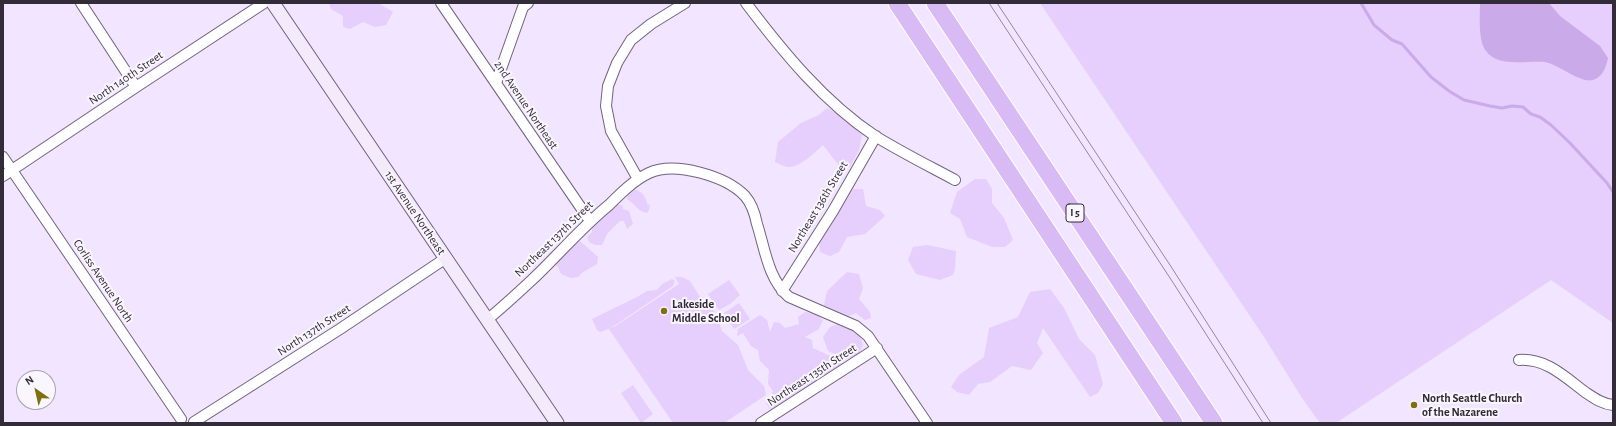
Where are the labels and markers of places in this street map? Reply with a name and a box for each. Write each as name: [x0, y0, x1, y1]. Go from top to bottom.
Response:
place label: Lakeside Middle School: [672, 297, 740, 325]
marker: Lakeside Middle School: [659, 306, 669, 316]
place label: North Seattle Church of the Nazarene: [1422, 391, 1522, 419]
marker: North Seattle Church of the Nazarene: [1409, 400, 1419, 410]

